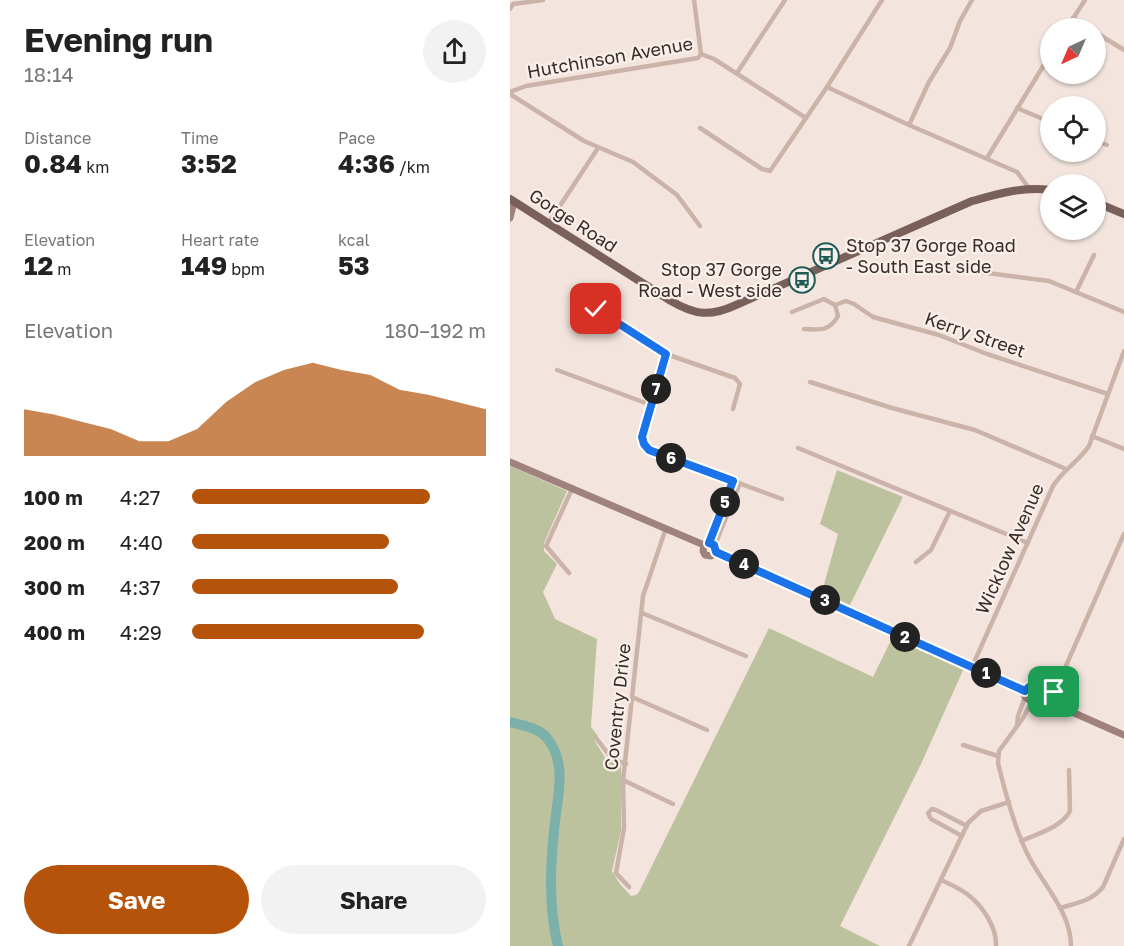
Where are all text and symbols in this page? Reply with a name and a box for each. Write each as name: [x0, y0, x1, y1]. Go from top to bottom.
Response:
north arrow: [1040, 18, 1106, 84]
map controls: [1040, 18, 1106, 240]
text: Evening run: [24, 20, 213, 59]
button: share: [423, 20, 486, 83]
street label: Hutchinson Avenue: [525, 32, 694, 82]
text: 18:14: [24, 62, 74, 86]
button: locate: [1040, 96, 1106, 162]
text: Distance: [24, 128, 91, 148]
text: Time: [181, 128, 219, 148]
text: Pace: [338, 128, 375, 148]
text: 0.84: [24, 148, 82, 179]
text: 3:52: [181, 148, 237, 179]
text: 4:36: [338, 148, 395, 179]
text: km: [82, 157, 109, 177]
text: /km: [395, 157, 430, 177]
button: layers: [1040, 174, 1106, 240]
street label: Gorge Road: [525, 184, 622, 257]
text: Elevation: [24, 230, 95, 250]
text: Heart rate: [181, 230, 259, 250]
text: kcal: [338, 230, 370, 250]
place label: Stop 37 Gorge Road - South East side: [846, 234, 1016, 277]
bus stop icon: Stop 37 Gorge Road - South East side: [811, 241, 841, 271]
text: 12: [24, 250, 53, 281]
text: 149: [181, 250, 227, 281]
text: 53: [338, 250, 370, 281]
place label: Stop 37 Gorge Road - West side: [638, 258, 782, 301]
text: m: [53, 259, 71, 279]
text: bpm: [227, 259, 265, 279]
bus stop icon: Stop 37 Gorge Road - West side: [787, 265, 817, 295]
pin: [570, 283, 621, 334]
icon: check: [579, 292, 612, 325]
street label: Kerry Street: [922, 307, 1029, 362]
text: Elevation: [24, 318, 113, 342]
text: 180–192 m: [385, 318, 486, 342]
pin: 7: [641, 374, 671, 404]
text: 7: [652, 379, 660, 399]
pin: 6: [656, 443, 686, 473]
text: 6: [666, 448, 676, 468]
street label: Wicklow Avenue: [970, 480, 1048, 617]
text: 100 m: [24, 485, 83, 509]
text: 4:27: [120, 485, 160, 509]
pin: 5: [710, 487, 740, 517]
text: 5: [720, 492, 730, 512]
text: 200 m: [24, 530, 85, 554]
text: 4:40: [120, 530, 163, 554]
pin: 4: [729, 549, 759, 579]
text: 4: [739, 554, 749, 574]
text: 300 m: [24, 575, 85, 599]
text: 4:37: [120, 575, 161, 599]
pin: 3: [810, 585, 840, 615]
text: 3: [820, 590, 830, 610]
text: 400 m: [24, 620, 85, 644]
text: 4:29: [120, 620, 162, 644]
pin: 2: [890, 622, 920, 652]
text: 2: [900, 627, 910, 647]
street label: Coventry Drive: [599, 642, 635, 772]
pin: 1: [971, 658, 1001, 688]
text: 1: [982, 663, 990, 683]
pin: [1028, 666, 1079, 717]
icon: arrive: [1037, 675, 1070, 708]
button: Save: [24, 865, 249, 934]
button: Share: [261, 865, 486, 934]

